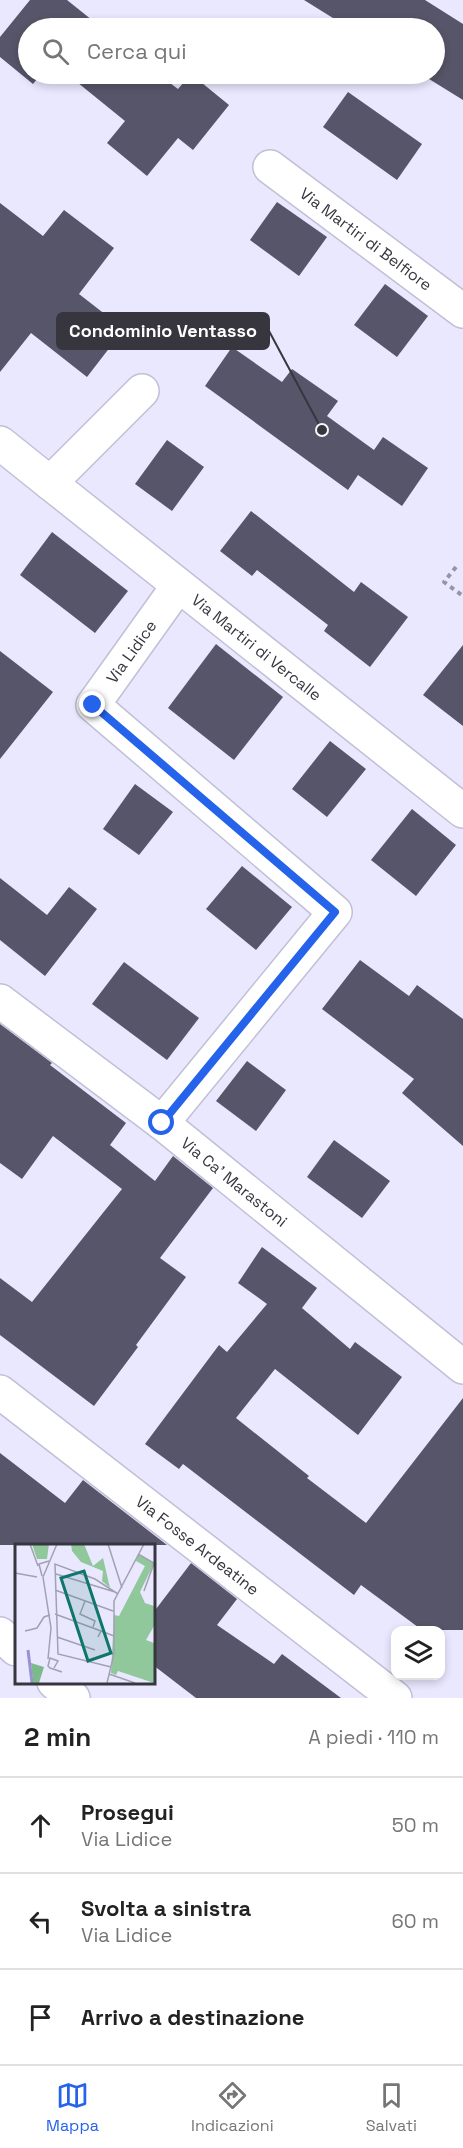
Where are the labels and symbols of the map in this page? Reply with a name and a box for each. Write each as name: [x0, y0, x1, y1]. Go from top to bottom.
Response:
street label: Via Martiri di Belfiore: [296, 183, 436, 295]
callout: Condominio Ventasso: [57, 313, 269, 349]
text: Condominio Ventasso: [69, 319, 257, 342]
street label: Via Martiri di Vercalle: [187, 589, 326, 706]
street label: Via Lidice: [102, 616, 161, 688]
route end: [79, 691, 105, 717]
route start: [148, 1109, 174, 1135]
street label: Via Ca' Marastoni: [176, 1133, 292, 1232]
street label: Via Fosse Ardeatine: [131, 1491, 263, 1600]
inset map: [15, 1544, 154, 1683]

